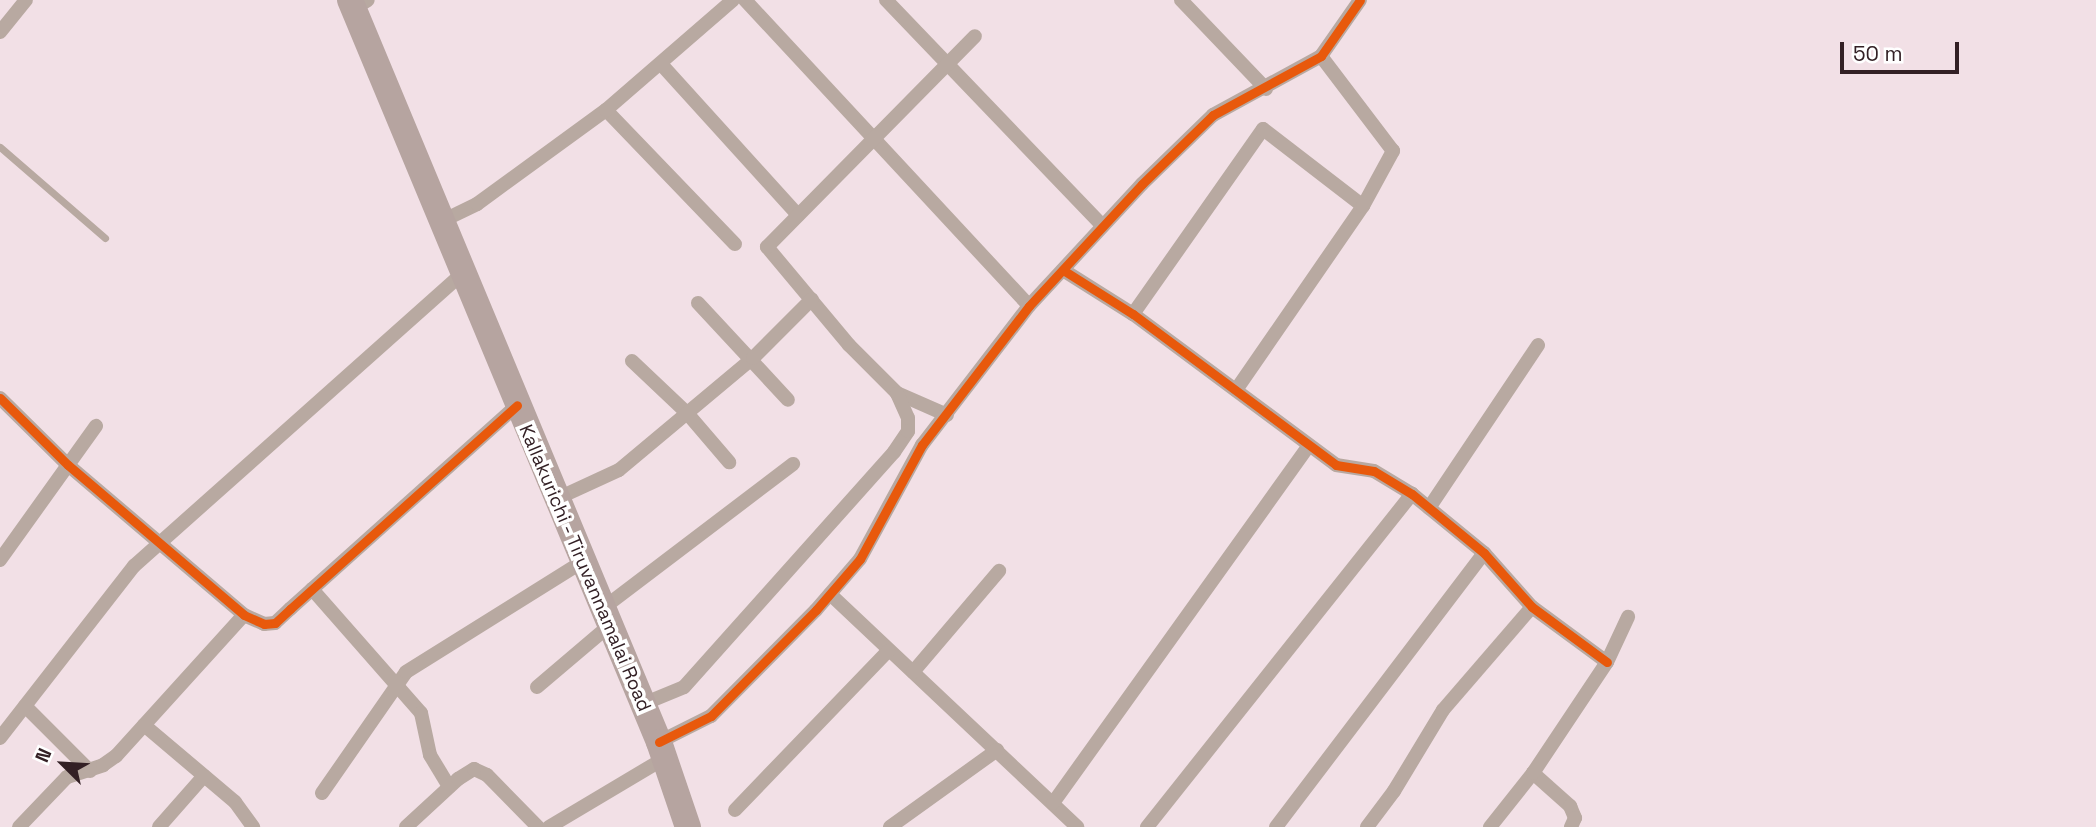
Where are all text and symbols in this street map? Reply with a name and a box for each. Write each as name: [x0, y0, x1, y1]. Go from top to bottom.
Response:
scale bar: [1844, 28, 1963, 72]
text: 50 m: [1853, 40, 1903, 67]
street label: Kallakurichi - Tiruvannamalai Road: [514, 420, 656, 716]
north arrow: [28, 729, 98, 799]
text: N: [29, 744, 57, 766]

